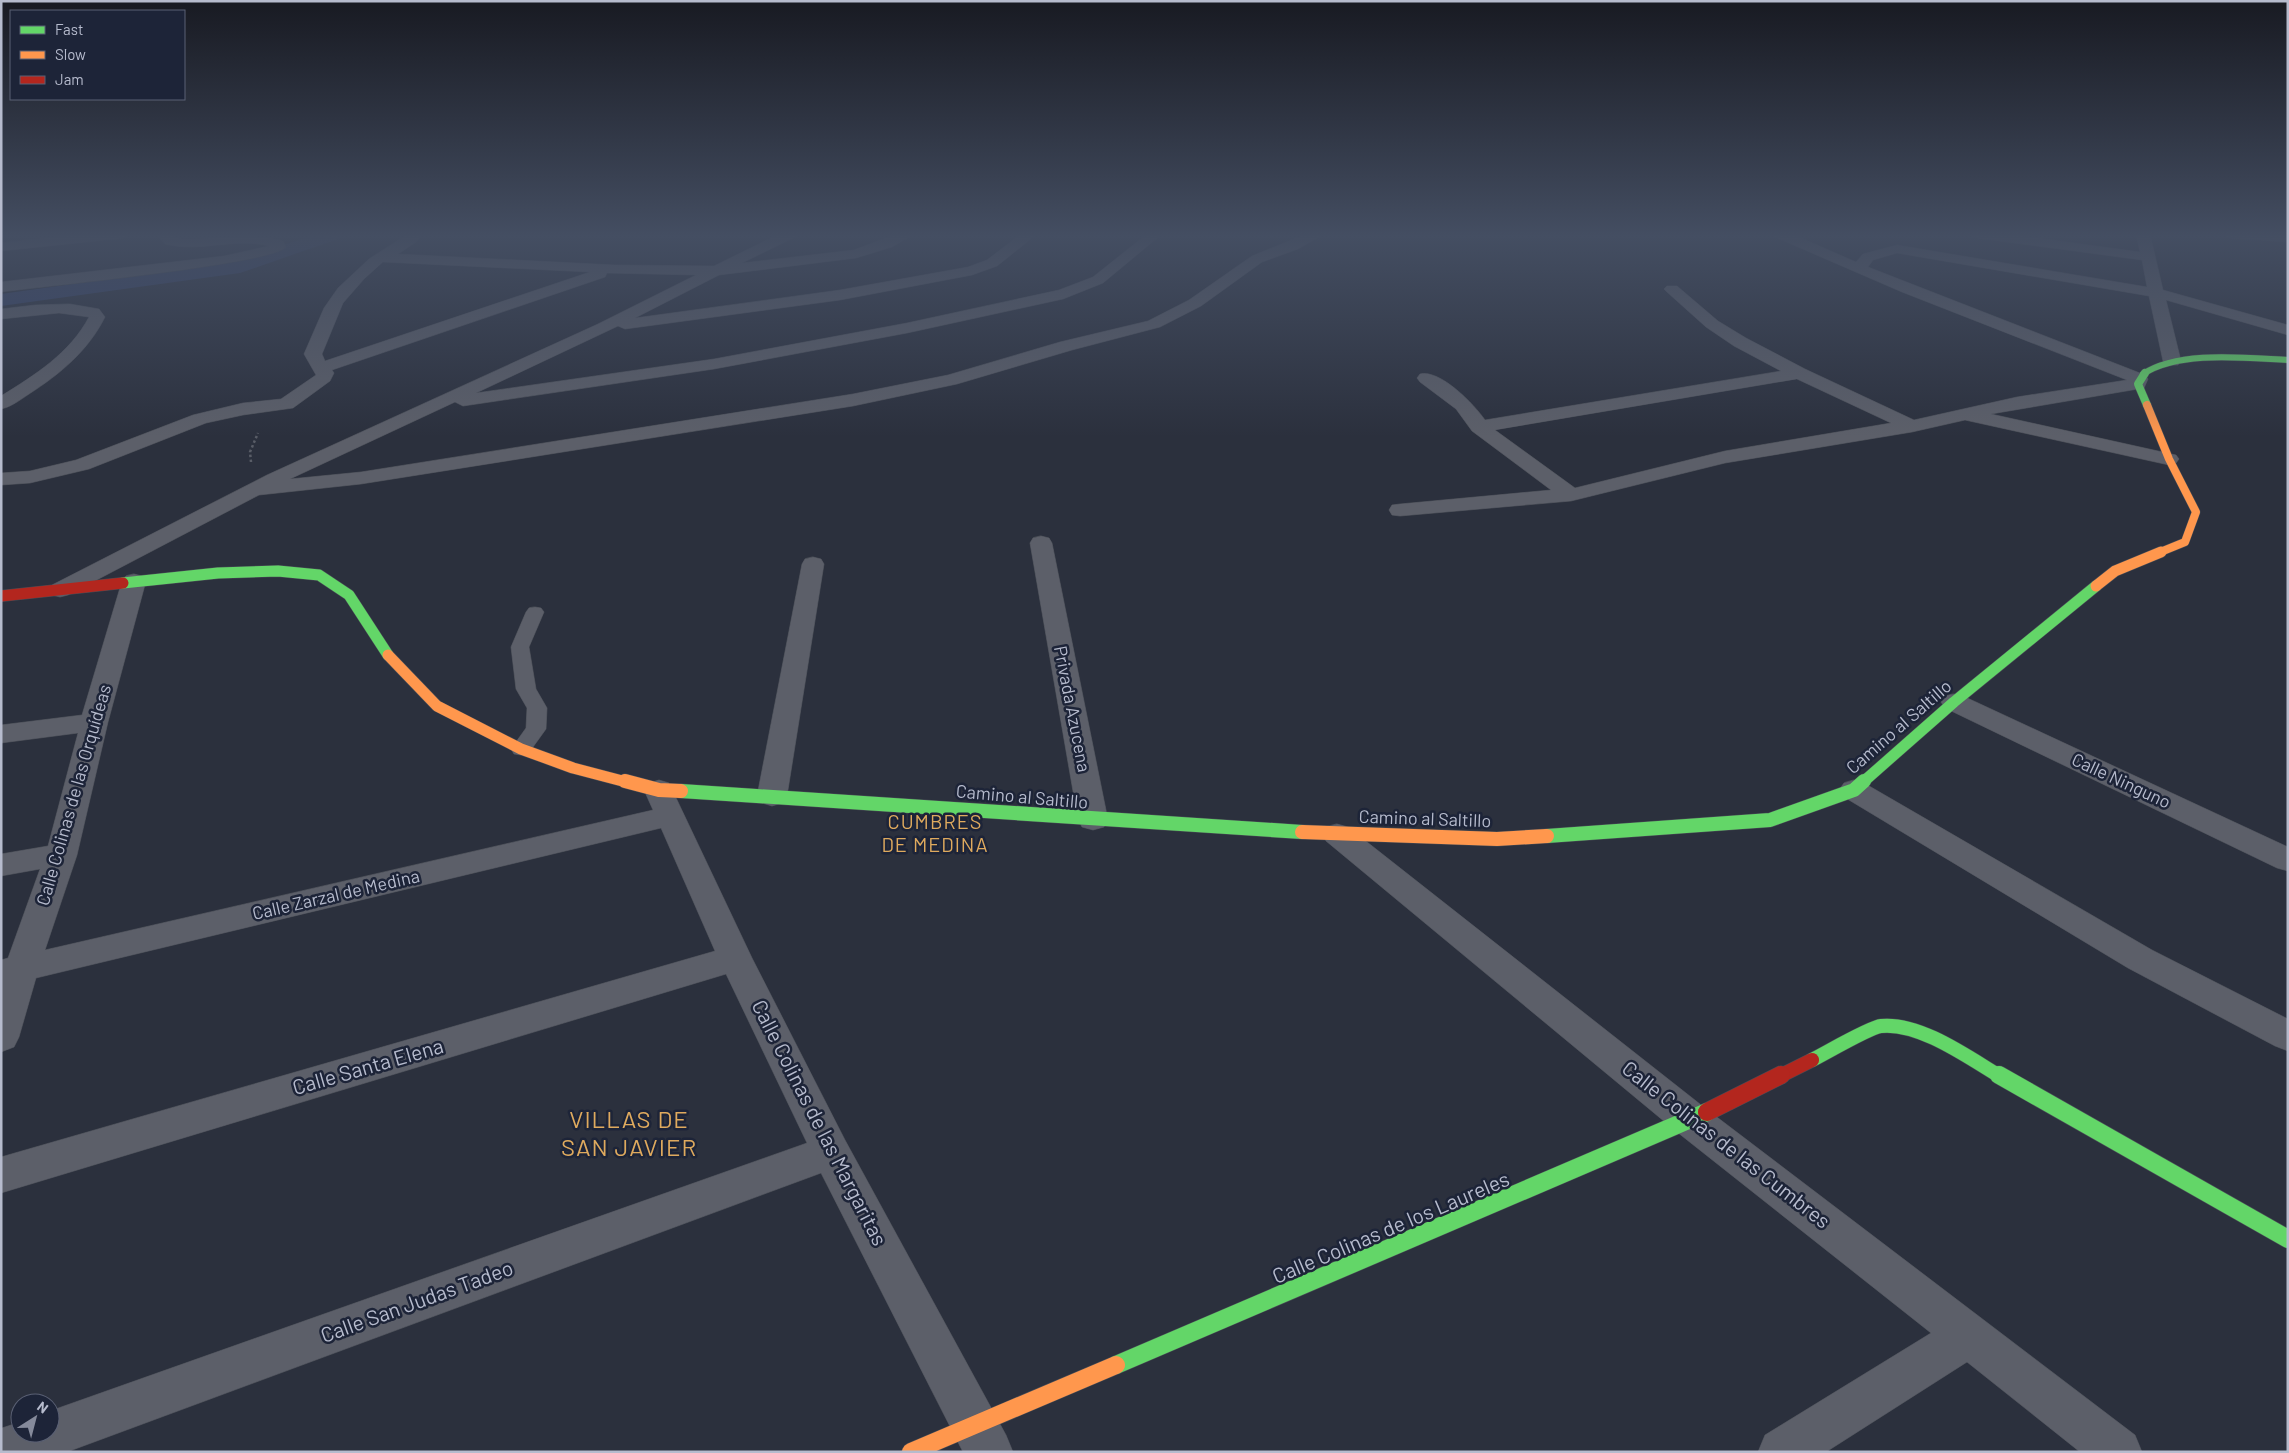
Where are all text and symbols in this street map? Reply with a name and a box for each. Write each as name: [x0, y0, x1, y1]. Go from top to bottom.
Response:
legend: [10, 10, 185, 100]
text: Fast: [55, 20, 83, 38]
text: Slow: [55, 45, 86, 63]
text: Jam: [55, 70, 84, 88]
street label: Privada Azucena: [1050, 644, 1096, 774]
street label: Camino al Saltillo: [1841, 674, 1956, 778]
street label: Calle Colinas de las Orquídeas: [31, 682, 115, 908]
street label: Calle Ninguno: [2068, 748, 2174, 813]
street label: Camino al Saltillo: [955, 779, 1089, 813]
street label: Camino al Saltillo: [1358, 805, 1492, 831]
district label: CUMBRES DE MEDINA: [881, 809, 989, 856]
street label: Calle Zarzal de Medina: [250, 864, 422, 924]
street label: Calle Colinas de las Margaritas: [747, 995, 893, 1249]
street label: Calle Santa Elena: [289, 1032, 446, 1099]
street label: Calle Colinas de las Cumbres: [1618, 1055, 1836, 1233]
district label: VILLAS DE SAN JAVIER: [561, 1104, 697, 1161]
street label: Calle Colinas de los Laureles: [1268, 1165, 1513, 1288]
street label: Calle San Judas Tadeo: [317, 1254, 516, 1347]
north arrow: [10, 1393, 60, 1443]
text: N: [34, 1397, 52, 1417]

